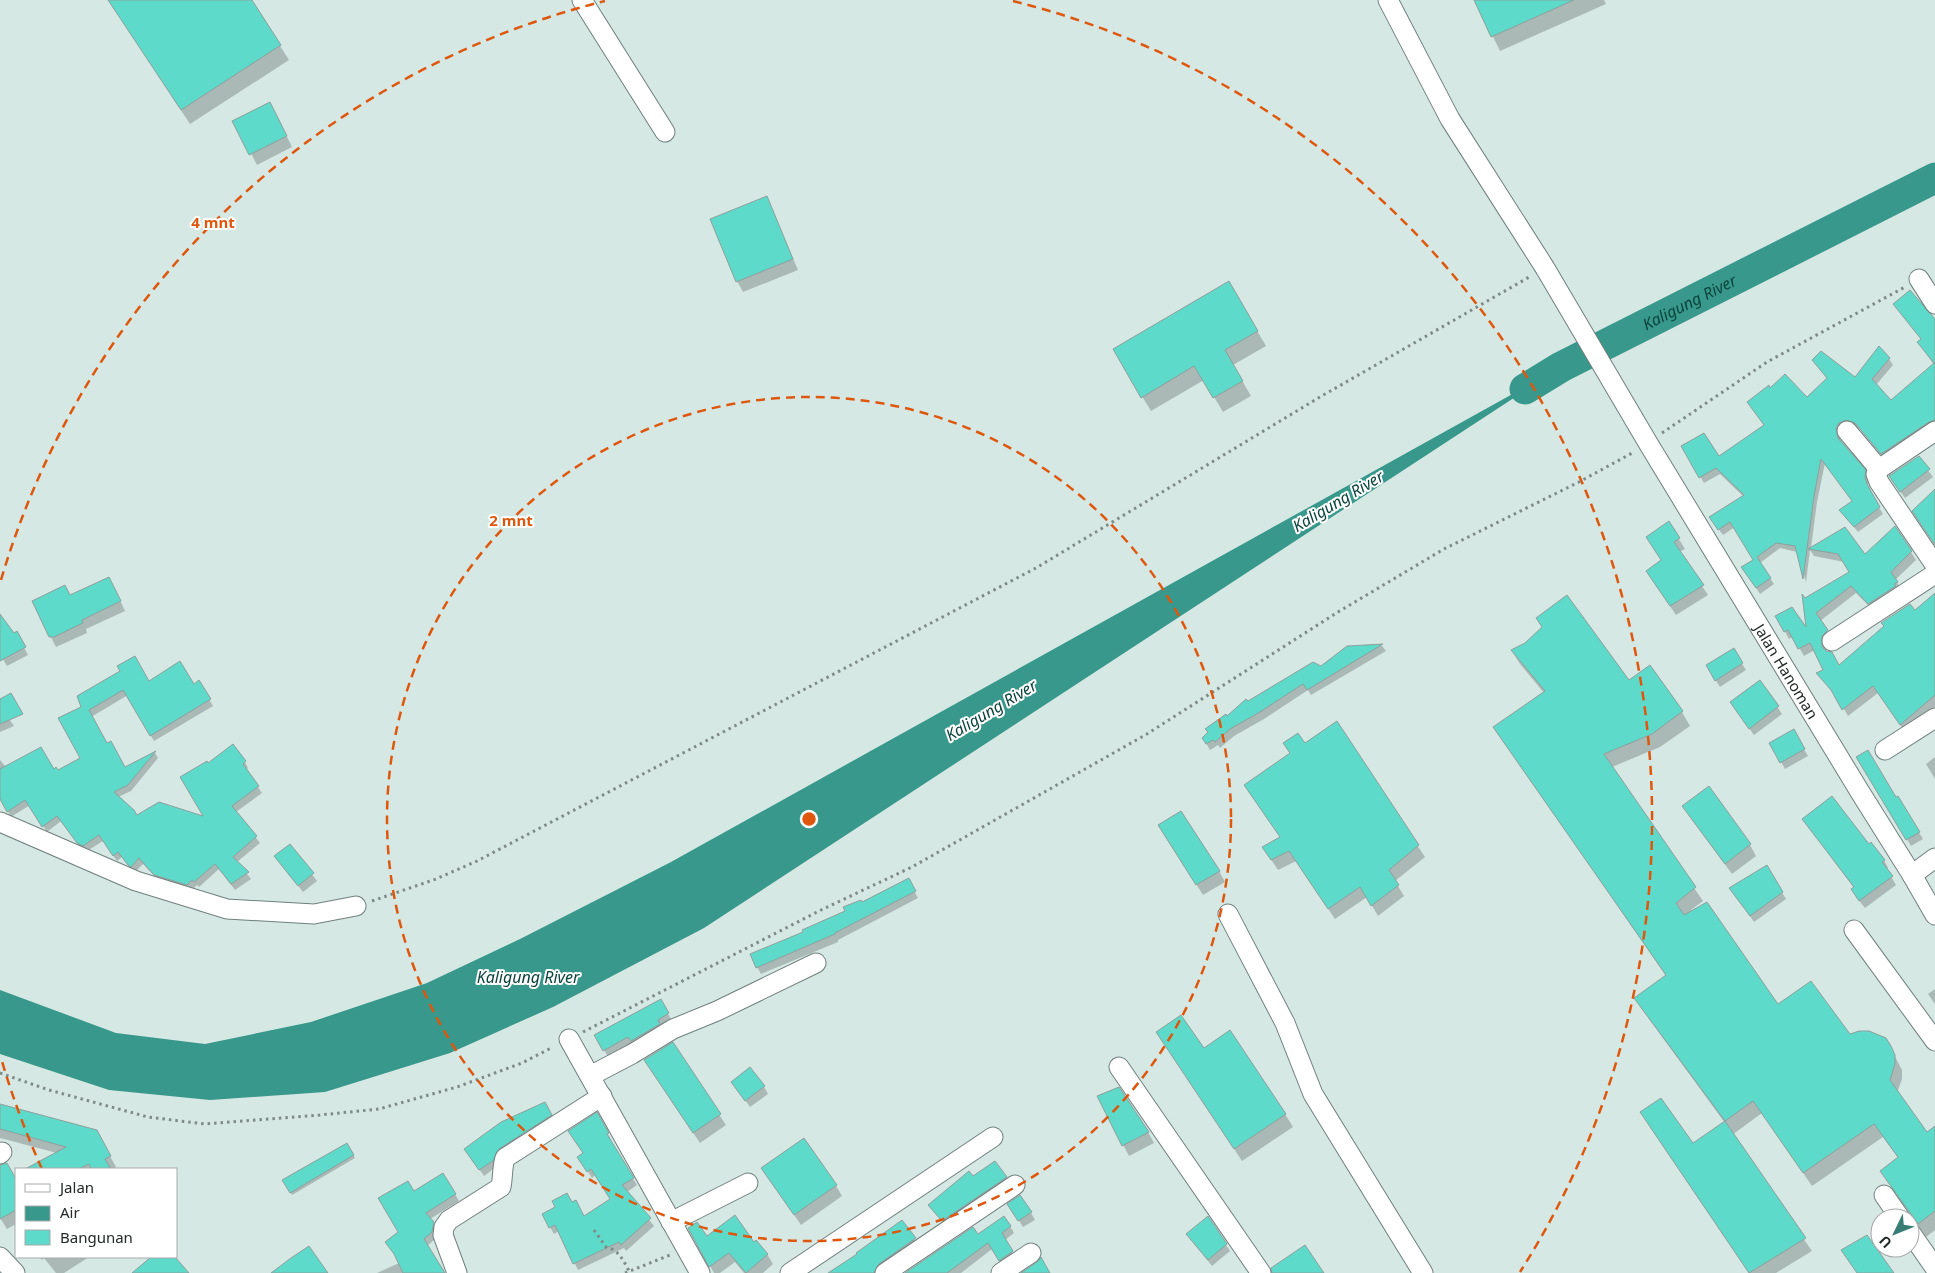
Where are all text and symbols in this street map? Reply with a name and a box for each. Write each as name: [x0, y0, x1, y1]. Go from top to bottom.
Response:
text: 4 mnt: [191, 212, 235, 232]
water label: Kaligung River: [1639, 269, 1741, 335]
water label: Kaligung River: [1288, 465, 1388, 537]
text: 2 mnt: [489, 510, 533, 530]
street label: Jalan Hanoman: [1749, 618, 1823, 722]
water label: Kaligung River: [941, 674, 1041, 746]
centre of rings: [800, 810, 818, 828]
water label: Kaligung River: [477, 966, 580, 988]
legend: [15, 1168, 178, 1258]
text: Jalan: [58, 1177, 94, 1197]
text: Air: [60, 1202, 80, 1222]
north arrow: [1870, 1208, 1920, 1258]
text: Bangunan: [60, 1227, 133, 1247]
text: U: [1875, 1232, 1896, 1253]

